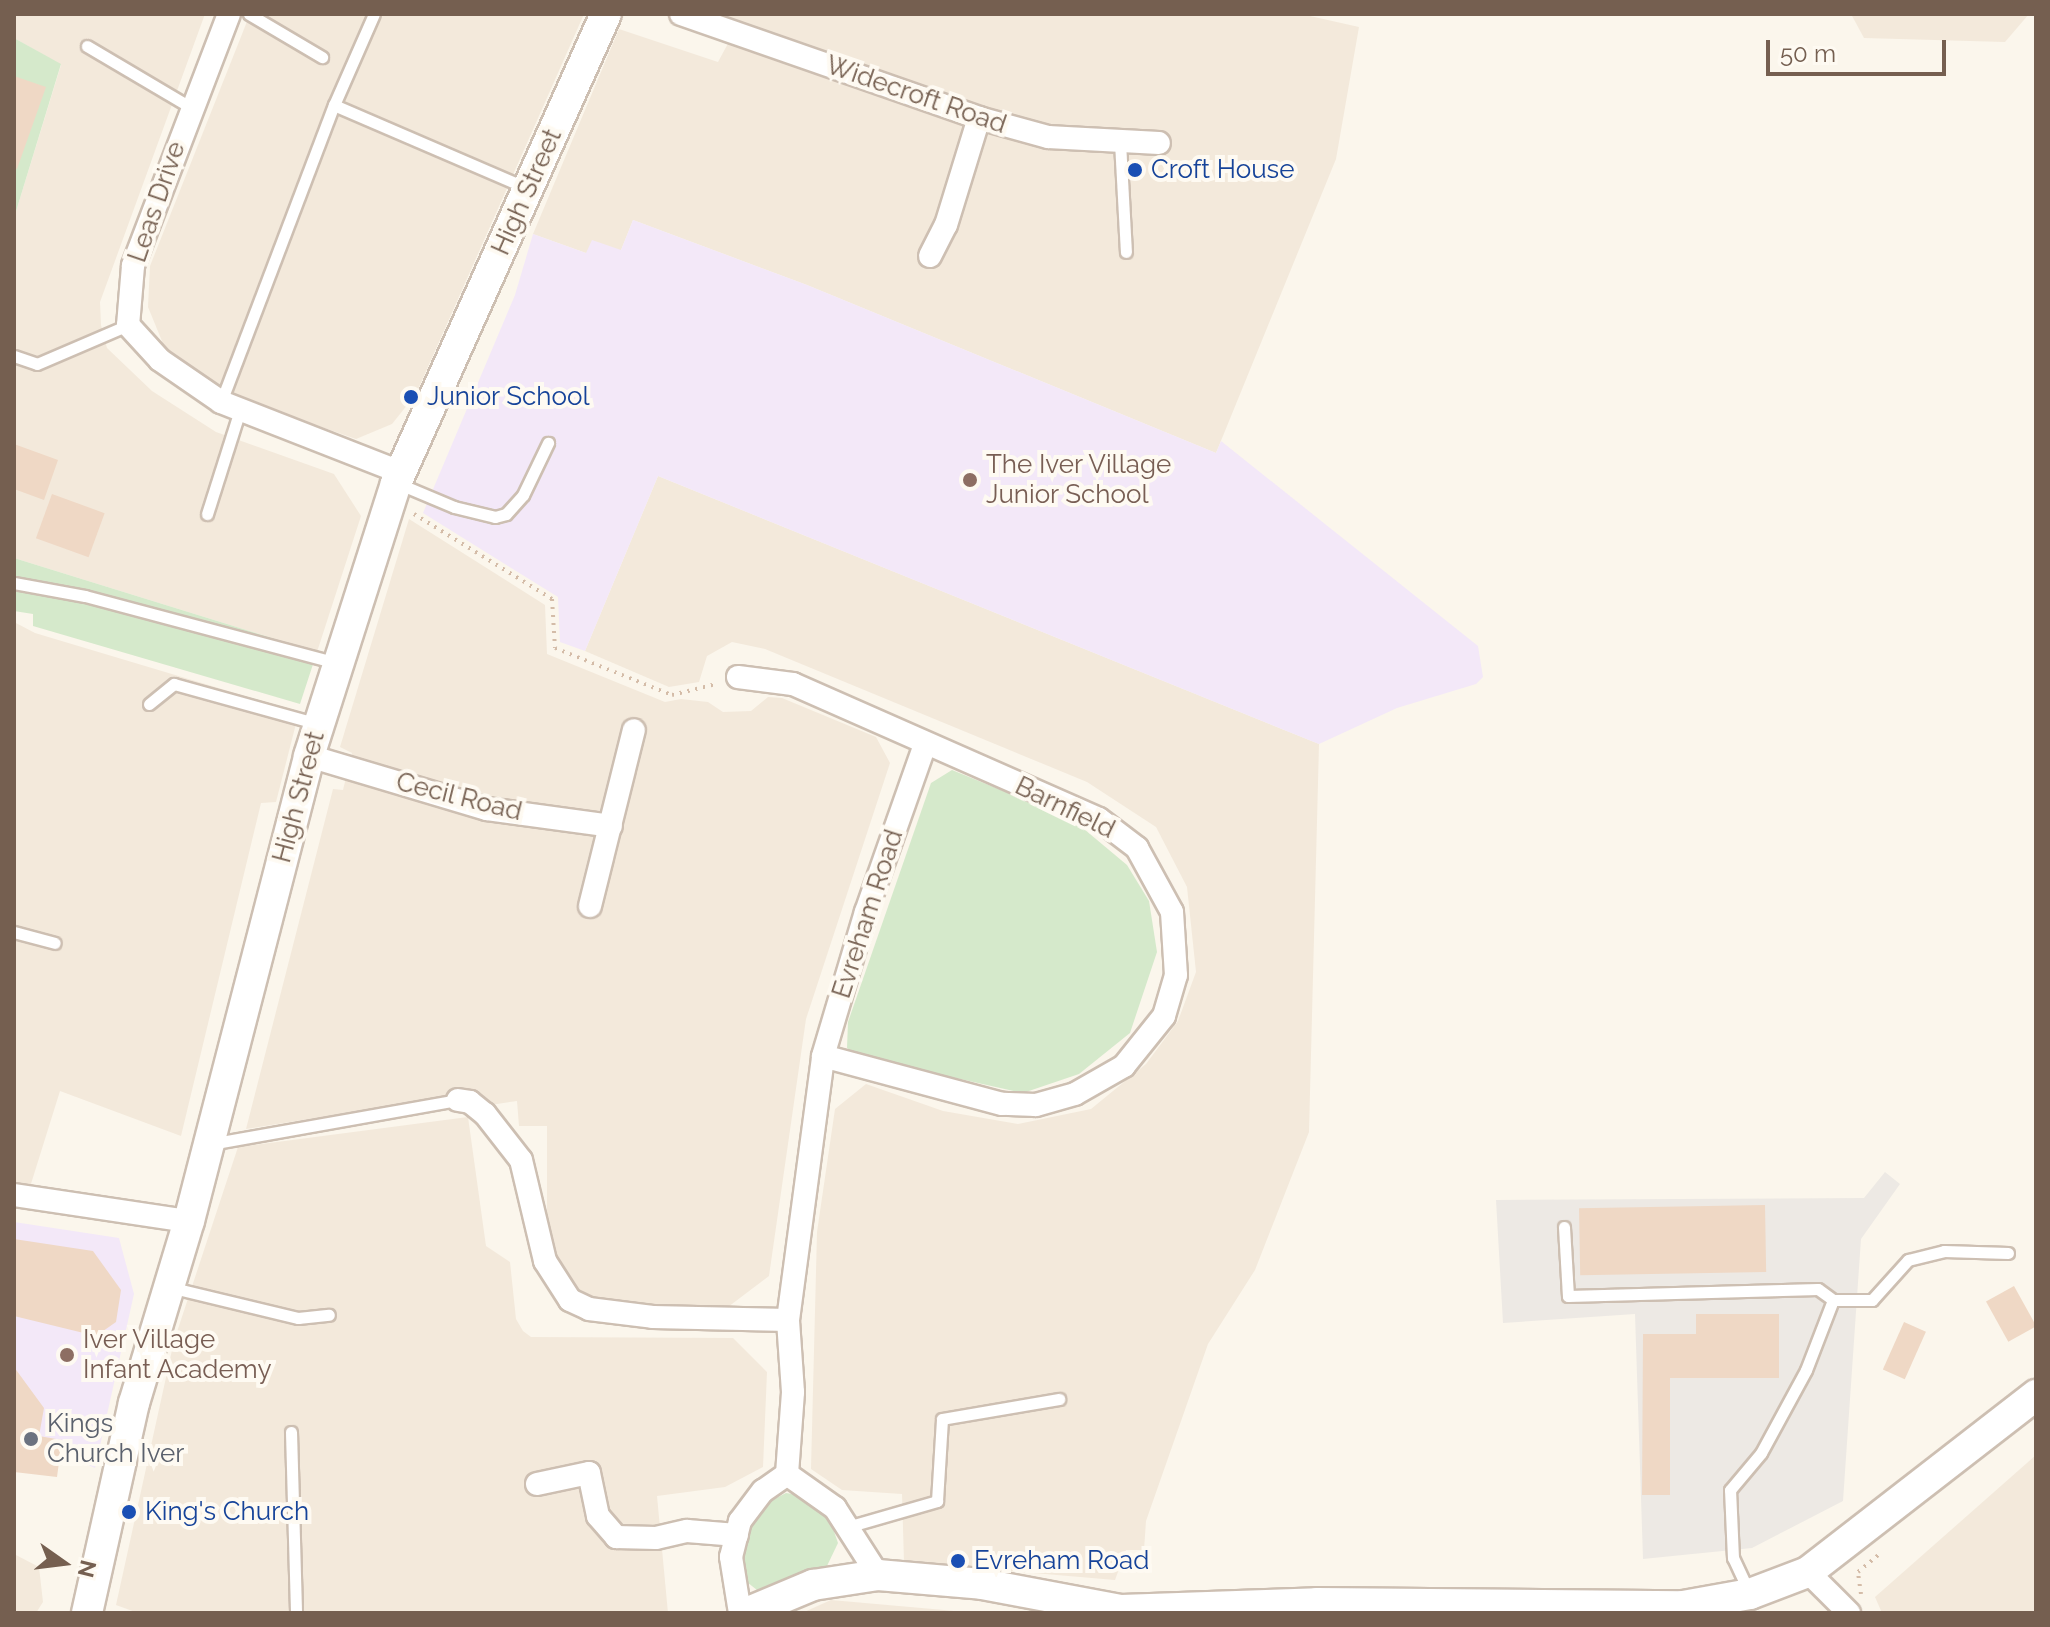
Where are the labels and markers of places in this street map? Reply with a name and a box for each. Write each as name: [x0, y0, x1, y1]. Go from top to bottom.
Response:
place label: Croft House: [1151, 154, 1294, 186]
marker: Croft House: [1126, 161, 1144, 179]
place label: Junior School: [427, 381, 590, 413]
marker: Junior School: [402, 388, 420, 406]
place label: The Iver Village Junior School: [986, 449, 1173, 510]
marker: The Iver Village Junior School: [961, 471, 979, 489]
place label: Iver Village Infant Academy: [83, 1324, 272, 1386]
marker: Iver Village Infant Academy: [58, 1346, 76, 1364]
place label: Kings Church Iver: [47, 1408, 184, 1470]
marker: Kings Church Iver: [22, 1430, 40, 1448]
place label: King's Church: [145, 1496, 309, 1528]
marker: King's Church: [120, 1503, 138, 1521]
place label: Evreham Road: [974, 1545, 1149, 1577]
marker: Evreham Road: [949, 1552, 967, 1570]

